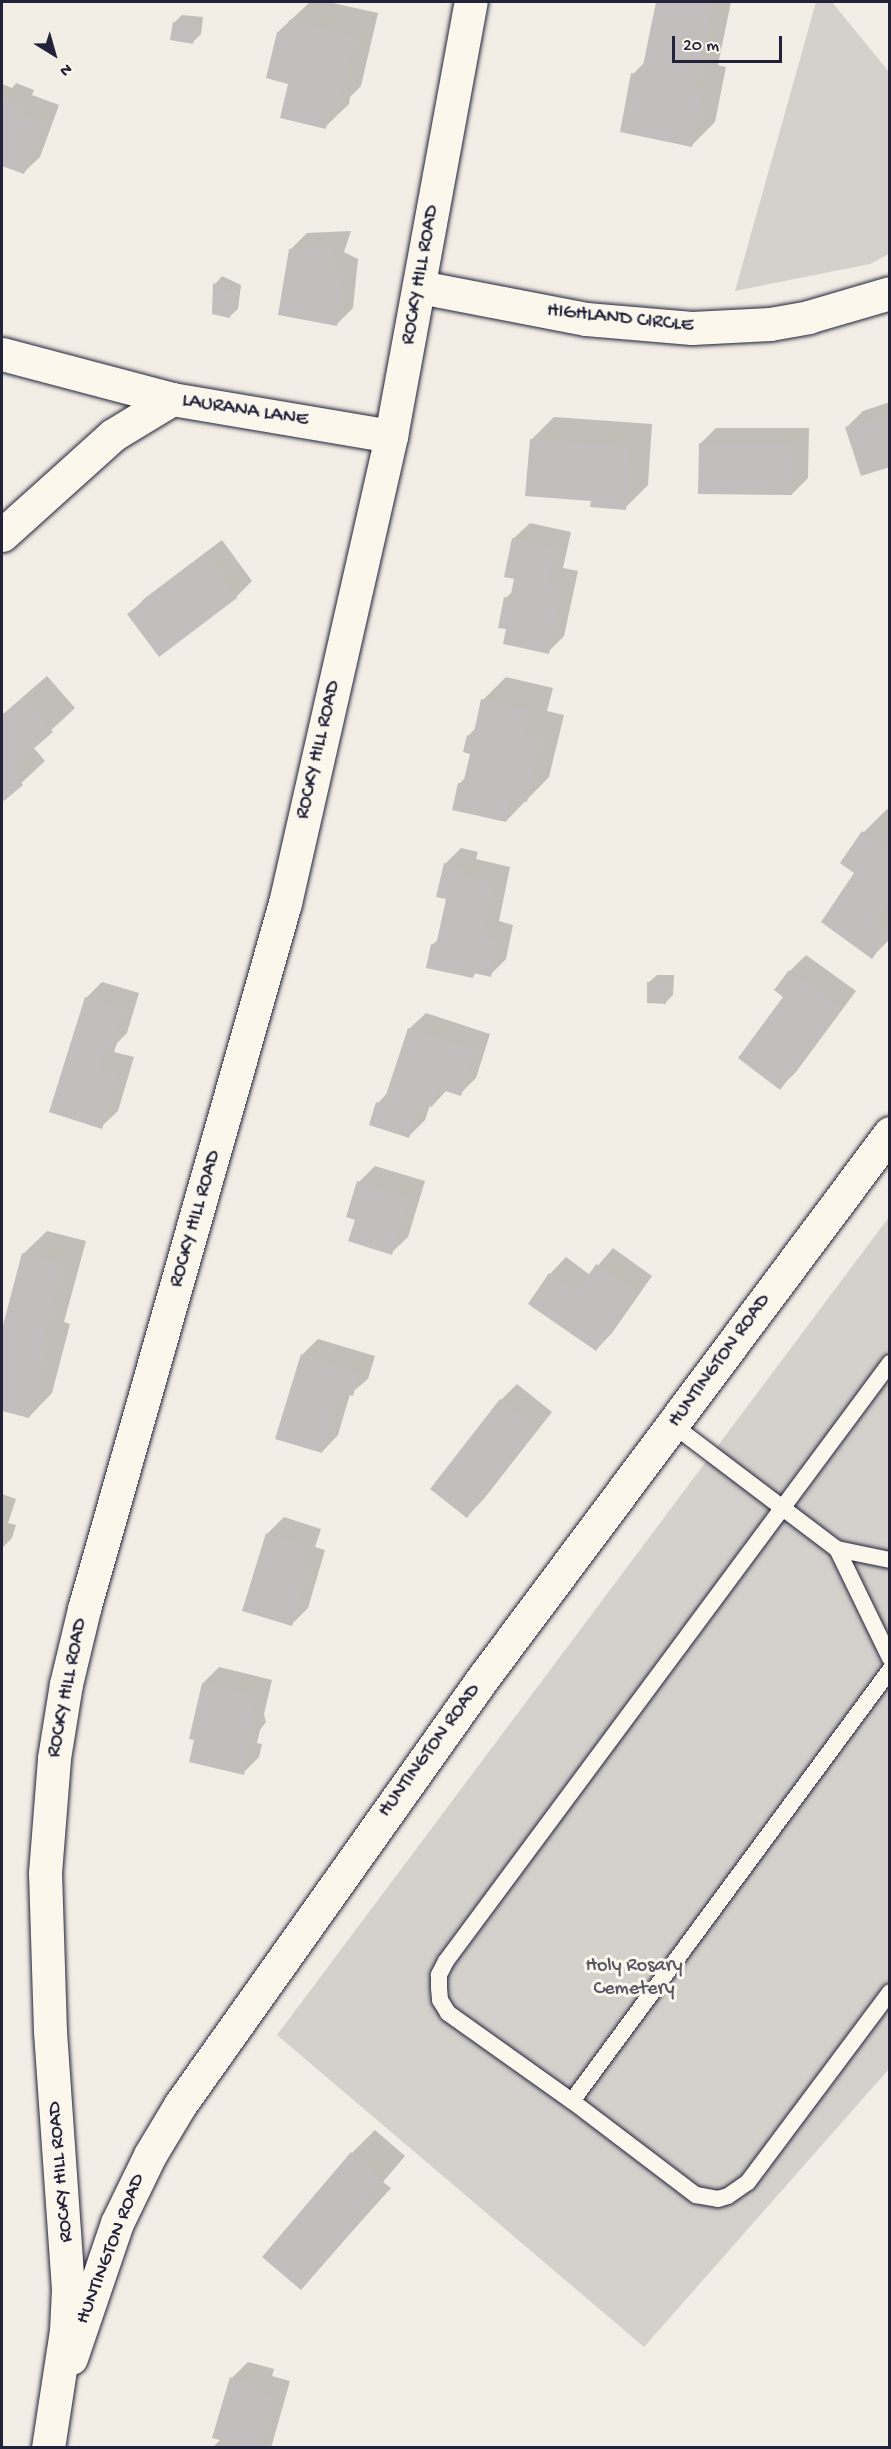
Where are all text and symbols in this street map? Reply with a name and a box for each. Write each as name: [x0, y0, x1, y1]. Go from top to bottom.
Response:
north arrow: [24, 24, 84, 84]
scale bar: [675, 24, 784, 62]
text: 20 m: [683, 36, 719, 57]
text: N: [55, 58, 75, 80]
street label: ROCKY HILL ROAD: [397, 203, 445, 347]
street label: HIGHLAND CIRCLE: [546, 299, 694, 339]
street label: LAURANA LANE: [180, 389, 310, 433]
street label: ROCKY HILL ROAD: [291, 678, 347, 822]
street label: ROCKY HILL ROAD: [165, 1148, 227, 1290]
street label: HUNTINGTON ROAD: [664, 1290, 776, 1432]
street label: ROCKY HILL ROAD: [43, 1616, 93, 1760]
street label: HUNTINGTON ROAD: [374, 1680, 486, 1822]
park label: Holy Rosary Cemetery: [585, 1955, 683, 2002]
street label: ROCKY HILL ROAD: [43, 2101, 79, 2243]
street label: HUNTINGTON ROAD: [71, 2170, 151, 2328]

